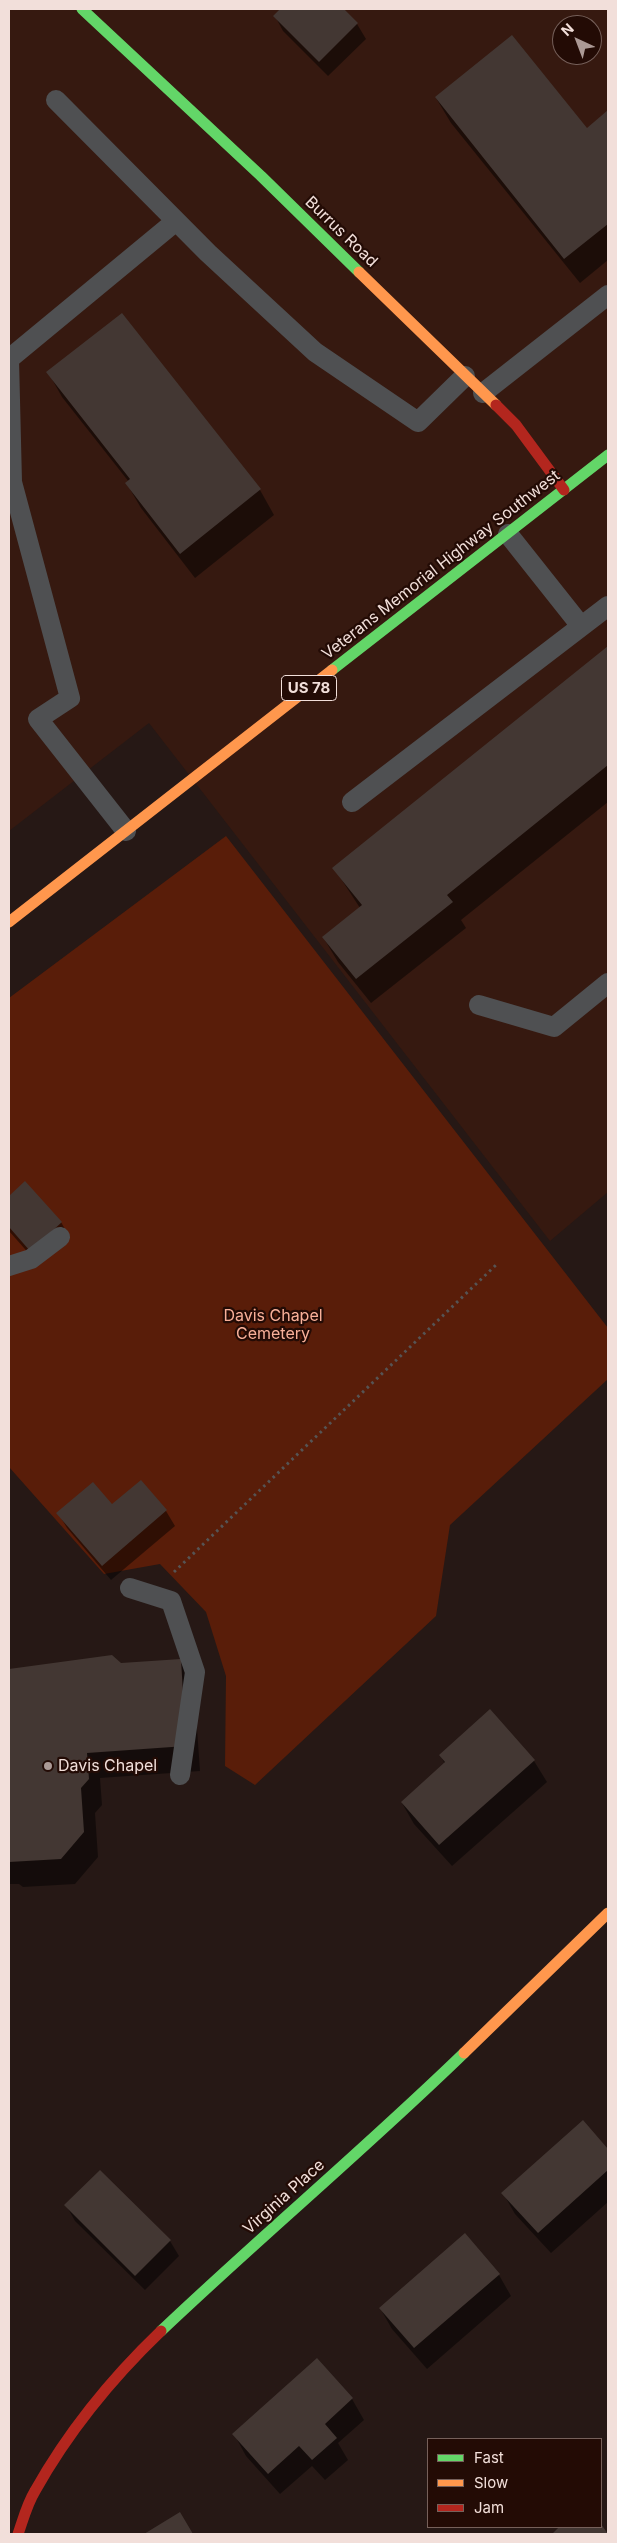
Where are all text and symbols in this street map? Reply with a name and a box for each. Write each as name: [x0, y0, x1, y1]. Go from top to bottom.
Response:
north arrow: [552, 15, 602, 65]
text: N: [557, 20, 577, 39]
street label: Burrus Road: [301, 193, 381, 271]
street label: Veterans Memorial Highway Southwest: [318, 466, 564, 664]
road number: US 78: [282, 676, 336, 700]
park label: Davis Chapel Cemetery: [223, 1306, 323, 1344]
place label: Davis Chapel: [58, 1756, 157, 1776]
marker: Davis Chapel: [42, 1760, 54, 1772]
street label: Virginia Place: [239, 2155, 329, 2239]
legend: [427, 2438, 602, 2528]
text: Fast: [474, 2448, 504, 2467]
text: Slow: [474, 2473, 508, 2492]
text: Jam: [474, 2498, 504, 2517]

